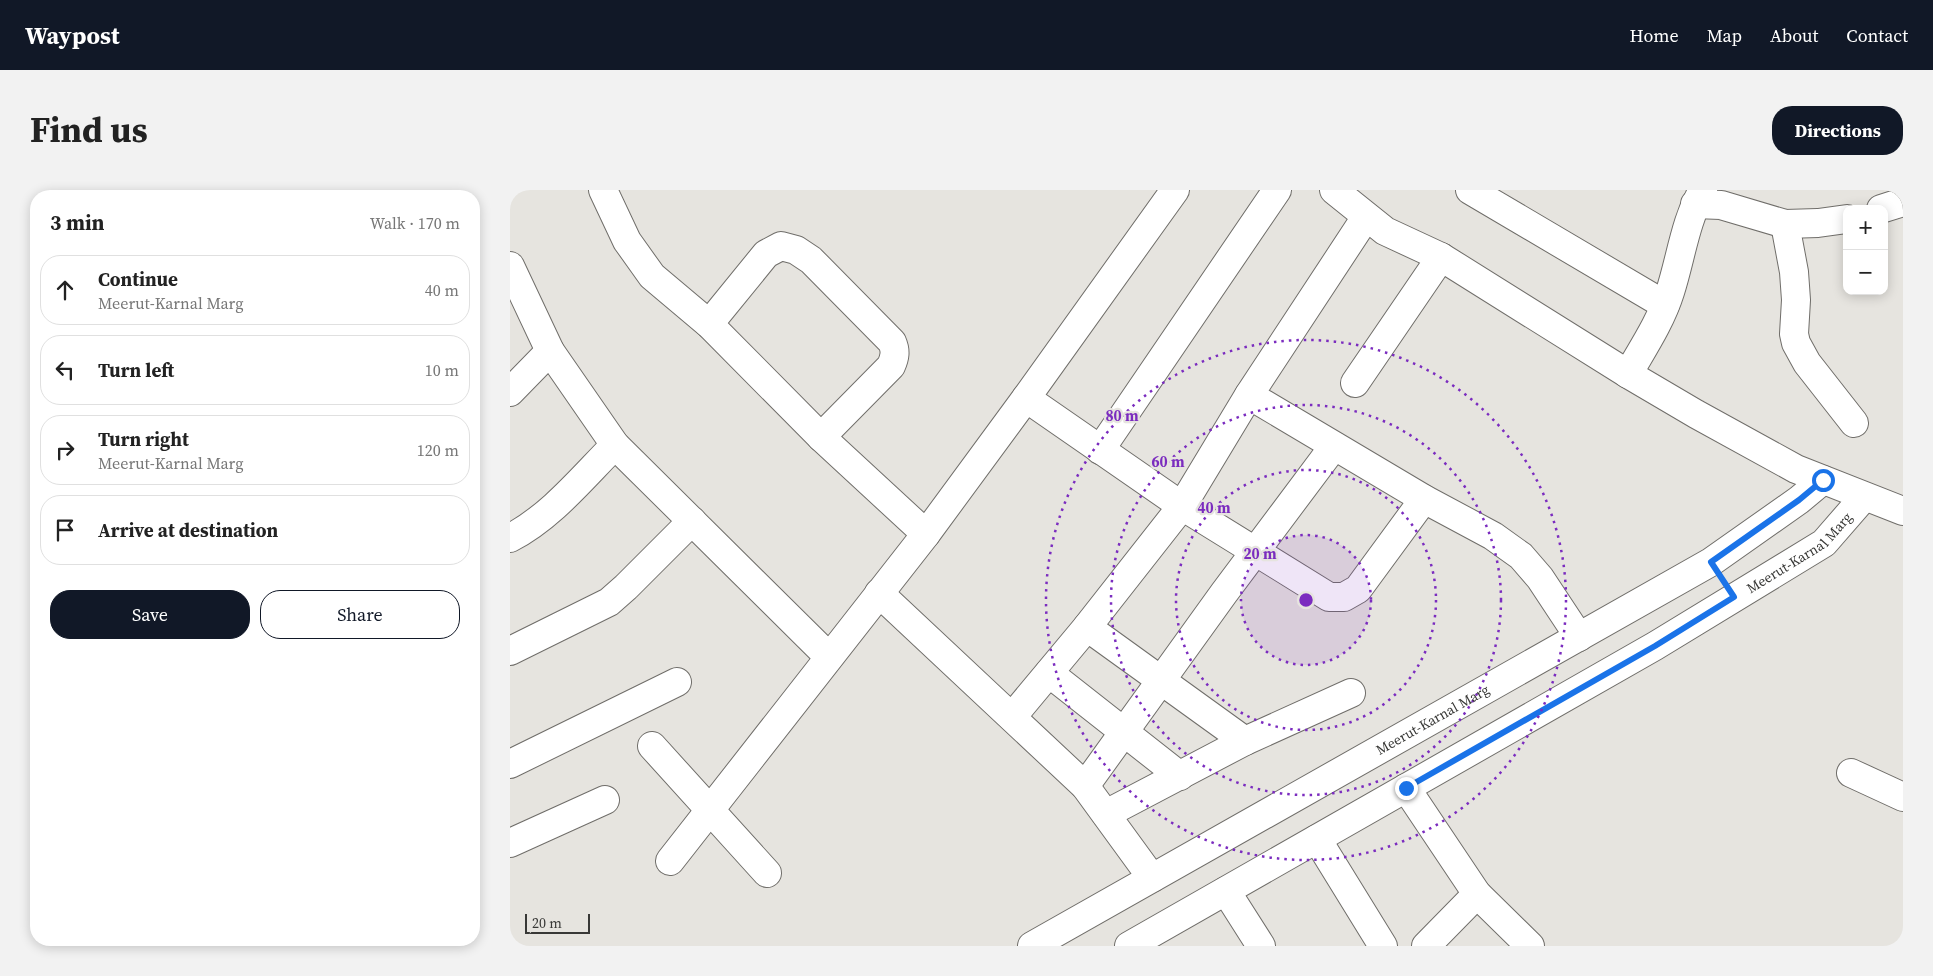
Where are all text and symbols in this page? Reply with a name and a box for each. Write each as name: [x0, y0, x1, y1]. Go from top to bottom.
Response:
text: Waypost: [25, 19, 120, 52]
text: Home: [1630, 23, 1679, 48]
text: Map: [1707, 23, 1742, 48]
text: About: [1770, 23, 1818, 48]
text: Contact: [1846, 23, 1908, 48]
text: Find us: [30, 106, 148, 154]
button: Directions: [1772, 106, 1903, 155]
map controls: [1843, 205, 1888, 295]
button: +: [1843, 205, 1888, 250]
text: 3 min: [50, 208, 105, 237]
text: Walk · 170 m: [370, 212, 460, 234]
button: −: [1843, 250, 1888, 295]
text: Continue: [98, 266, 178, 292]
icon: ahead: [51, 276, 79, 304]
text: 40 m: [425, 279, 459, 301]
text: Meerut-Karnal Marg: [98, 292, 243, 314]
icon: left: [51, 356, 79, 384]
text: Turn left: [98, 357, 174, 383]
text: 10 m: [425, 359, 459, 381]
text: 80 m: [1105, 405, 1139, 426]
text: Turn right: [98, 426, 189, 452]
icon: right: [51, 436, 79, 464]
text: 120 m: [417, 439, 459, 461]
text: 60 m: [1151, 451, 1185, 472]
text: Meerut-Karnal Marg: [98, 452, 243, 474]
route start: [1812, 469, 1835, 492]
text: 40 m: [1197, 497, 1231, 518]
street label: Meerut-Karnal Marg: [1743, 508, 1857, 598]
icon: arrive: [51, 516, 79, 544]
text: Arrive at destination: [98, 517, 278, 543]
text: 20 m: [1243, 543, 1277, 564]
button: Save: [50, 590, 250, 639]
button: Share: [260, 590, 460, 639]
centre of rings: [1297, 591, 1315, 609]
street label: Meerut-Karnal Marg: [1372, 679, 1493, 760]
route end: [1395, 777, 1418, 800]
scale bar: [525, 911, 590, 934]
text: 20 m: [532, 913, 562, 933]

